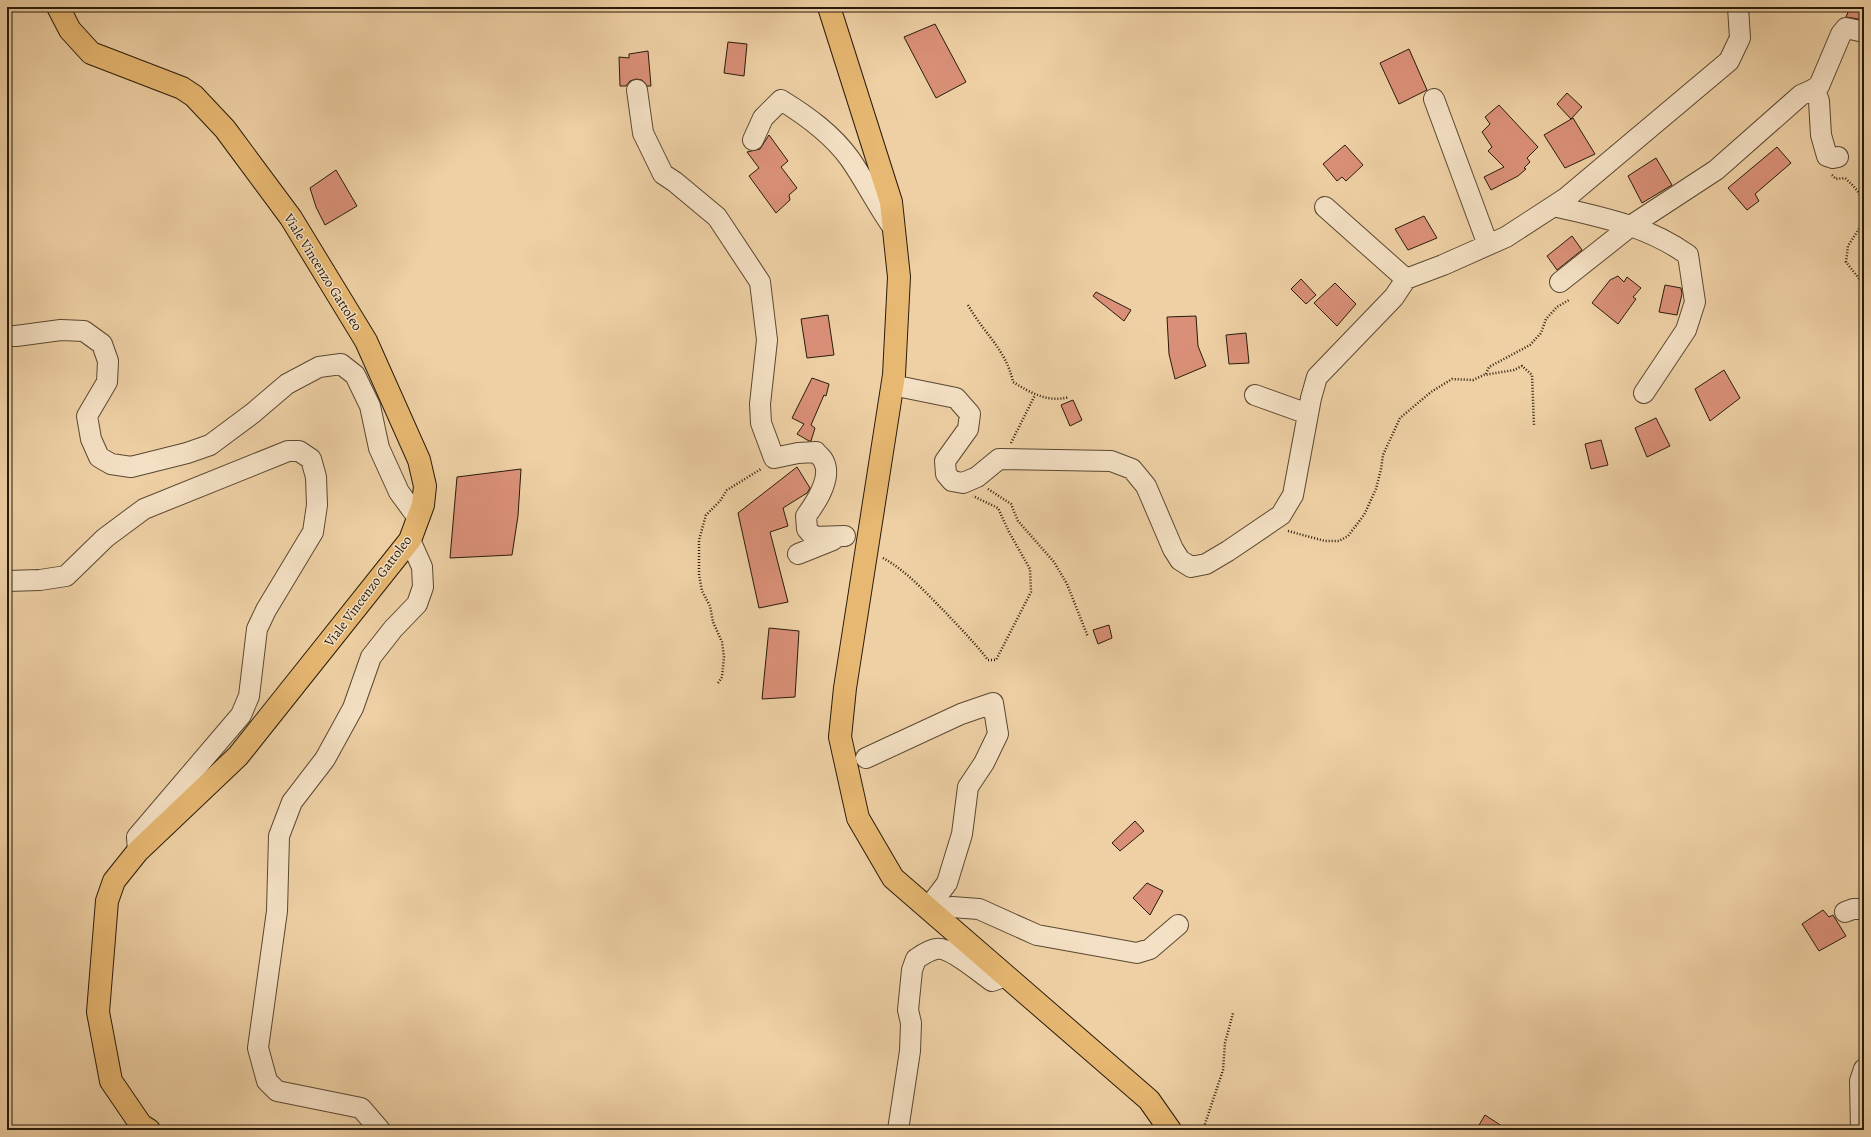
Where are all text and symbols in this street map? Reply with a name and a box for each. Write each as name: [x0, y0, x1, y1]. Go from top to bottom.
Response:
street label: Viale Vincenzo Gattoleo: [279, 209, 367, 334]
street label: Viale Vincenzo Gattoleo: [319, 531, 416, 651]

